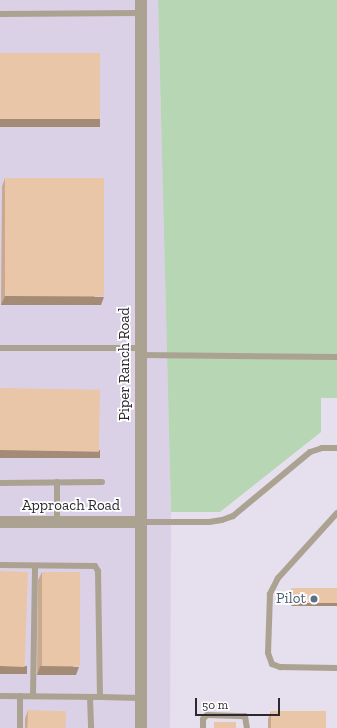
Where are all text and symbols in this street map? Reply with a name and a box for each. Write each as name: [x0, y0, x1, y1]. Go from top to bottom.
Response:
street label: Piper Ranch Road: [116, 307, 134, 421]
street label: Approach Road: [22, 497, 120, 515]
place label: Pilot: [276, 590, 306, 608]
marker: Pilot: [309, 594, 319, 604]
scale bar: [197, 690, 282, 716]
text: 50 m: [202, 698, 228, 712]

